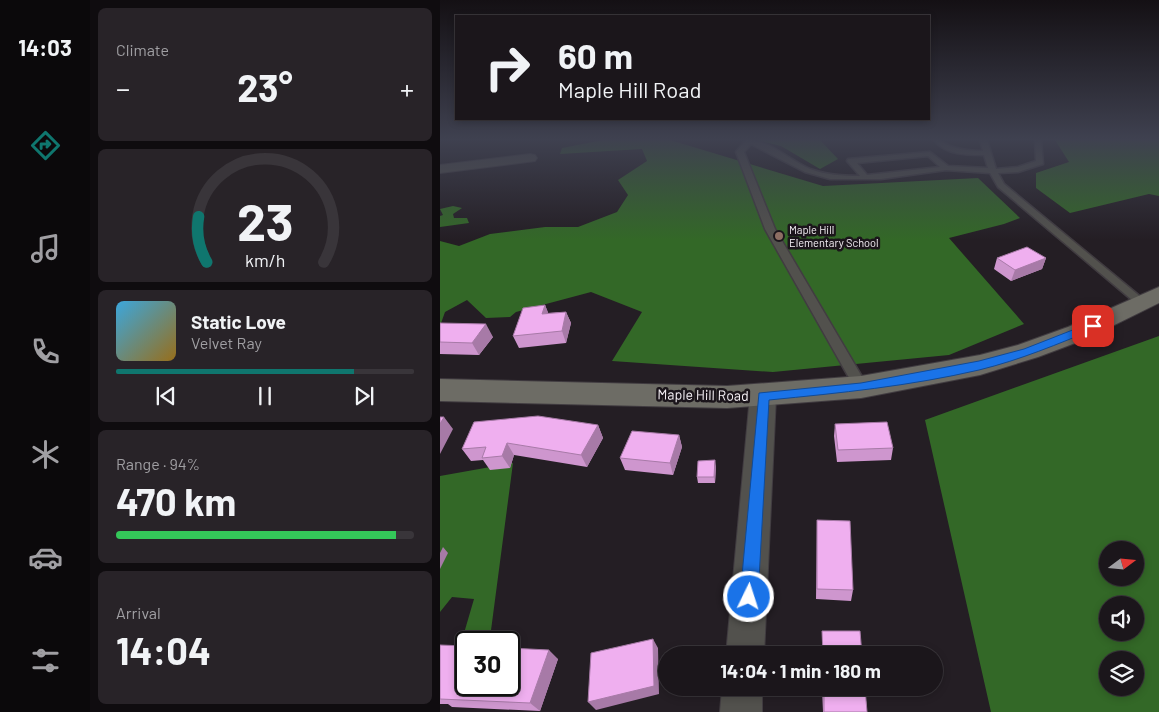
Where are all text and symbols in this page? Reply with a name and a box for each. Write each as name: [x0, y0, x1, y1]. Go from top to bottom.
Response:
text: 14:03: [18, 34, 72, 60]
text: 60 m: [558, 34, 633, 76]
icon: right: [475, 35, 540, 100]
text: Climate: [116, 40, 169, 59]
text: 23°: [237, 64, 293, 110]
text: −: [116, 71, 130, 105]
text: +: [400, 71, 414, 105]
text: Maple Hill Road: [558, 76, 701, 102]
icon: directions: [28, 128, 63, 163]
text: 23: [237, 189, 293, 251]
place label: Maple Hill Elementary School: [789, 223, 879, 249]
marker: Maple Hill Elementary School: [773, 230, 785, 242]
icon: music: [28, 231, 63, 266]
text: km/h: [245, 249, 285, 271]
pin: [1072, 305, 1114, 347]
text: Static Love: [191, 310, 286, 333]
icon: arrive: [1079, 312, 1107, 340]
text: Velvet Ray: [191, 333, 262, 352]
icon: phone: [28, 334, 63, 369]
icon: previous: [152, 382, 180, 410]
icon: pause: [251, 382, 279, 410]
icon: next: [350, 382, 378, 410]
street label: Maple Hill Road: [657, 385, 749, 404]
icon: climate: [28, 437, 63, 472]
text: Range · 94%: [116, 454, 200, 473]
text: 470 km: [116, 478, 236, 524]
icon: car: [28, 540, 63, 575]
north arrow: [1099, 541, 1144, 586]
map controls: [1099, 541, 1144, 696]
position arrow: [722, 570, 774, 622]
button: sound: [1099, 596, 1144, 641]
text: Arrival: [116, 603, 161, 622]
text: 14:04: [116, 627, 211, 673]
speed limit sign: 30: [455, 631, 520, 696]
icon: filters: [28, 643, 63, 678]
button: layers: [1099, 651, 1144, 696]
text: 14:04 · 1 min · 180 m: [720, 659, 881, 682]

